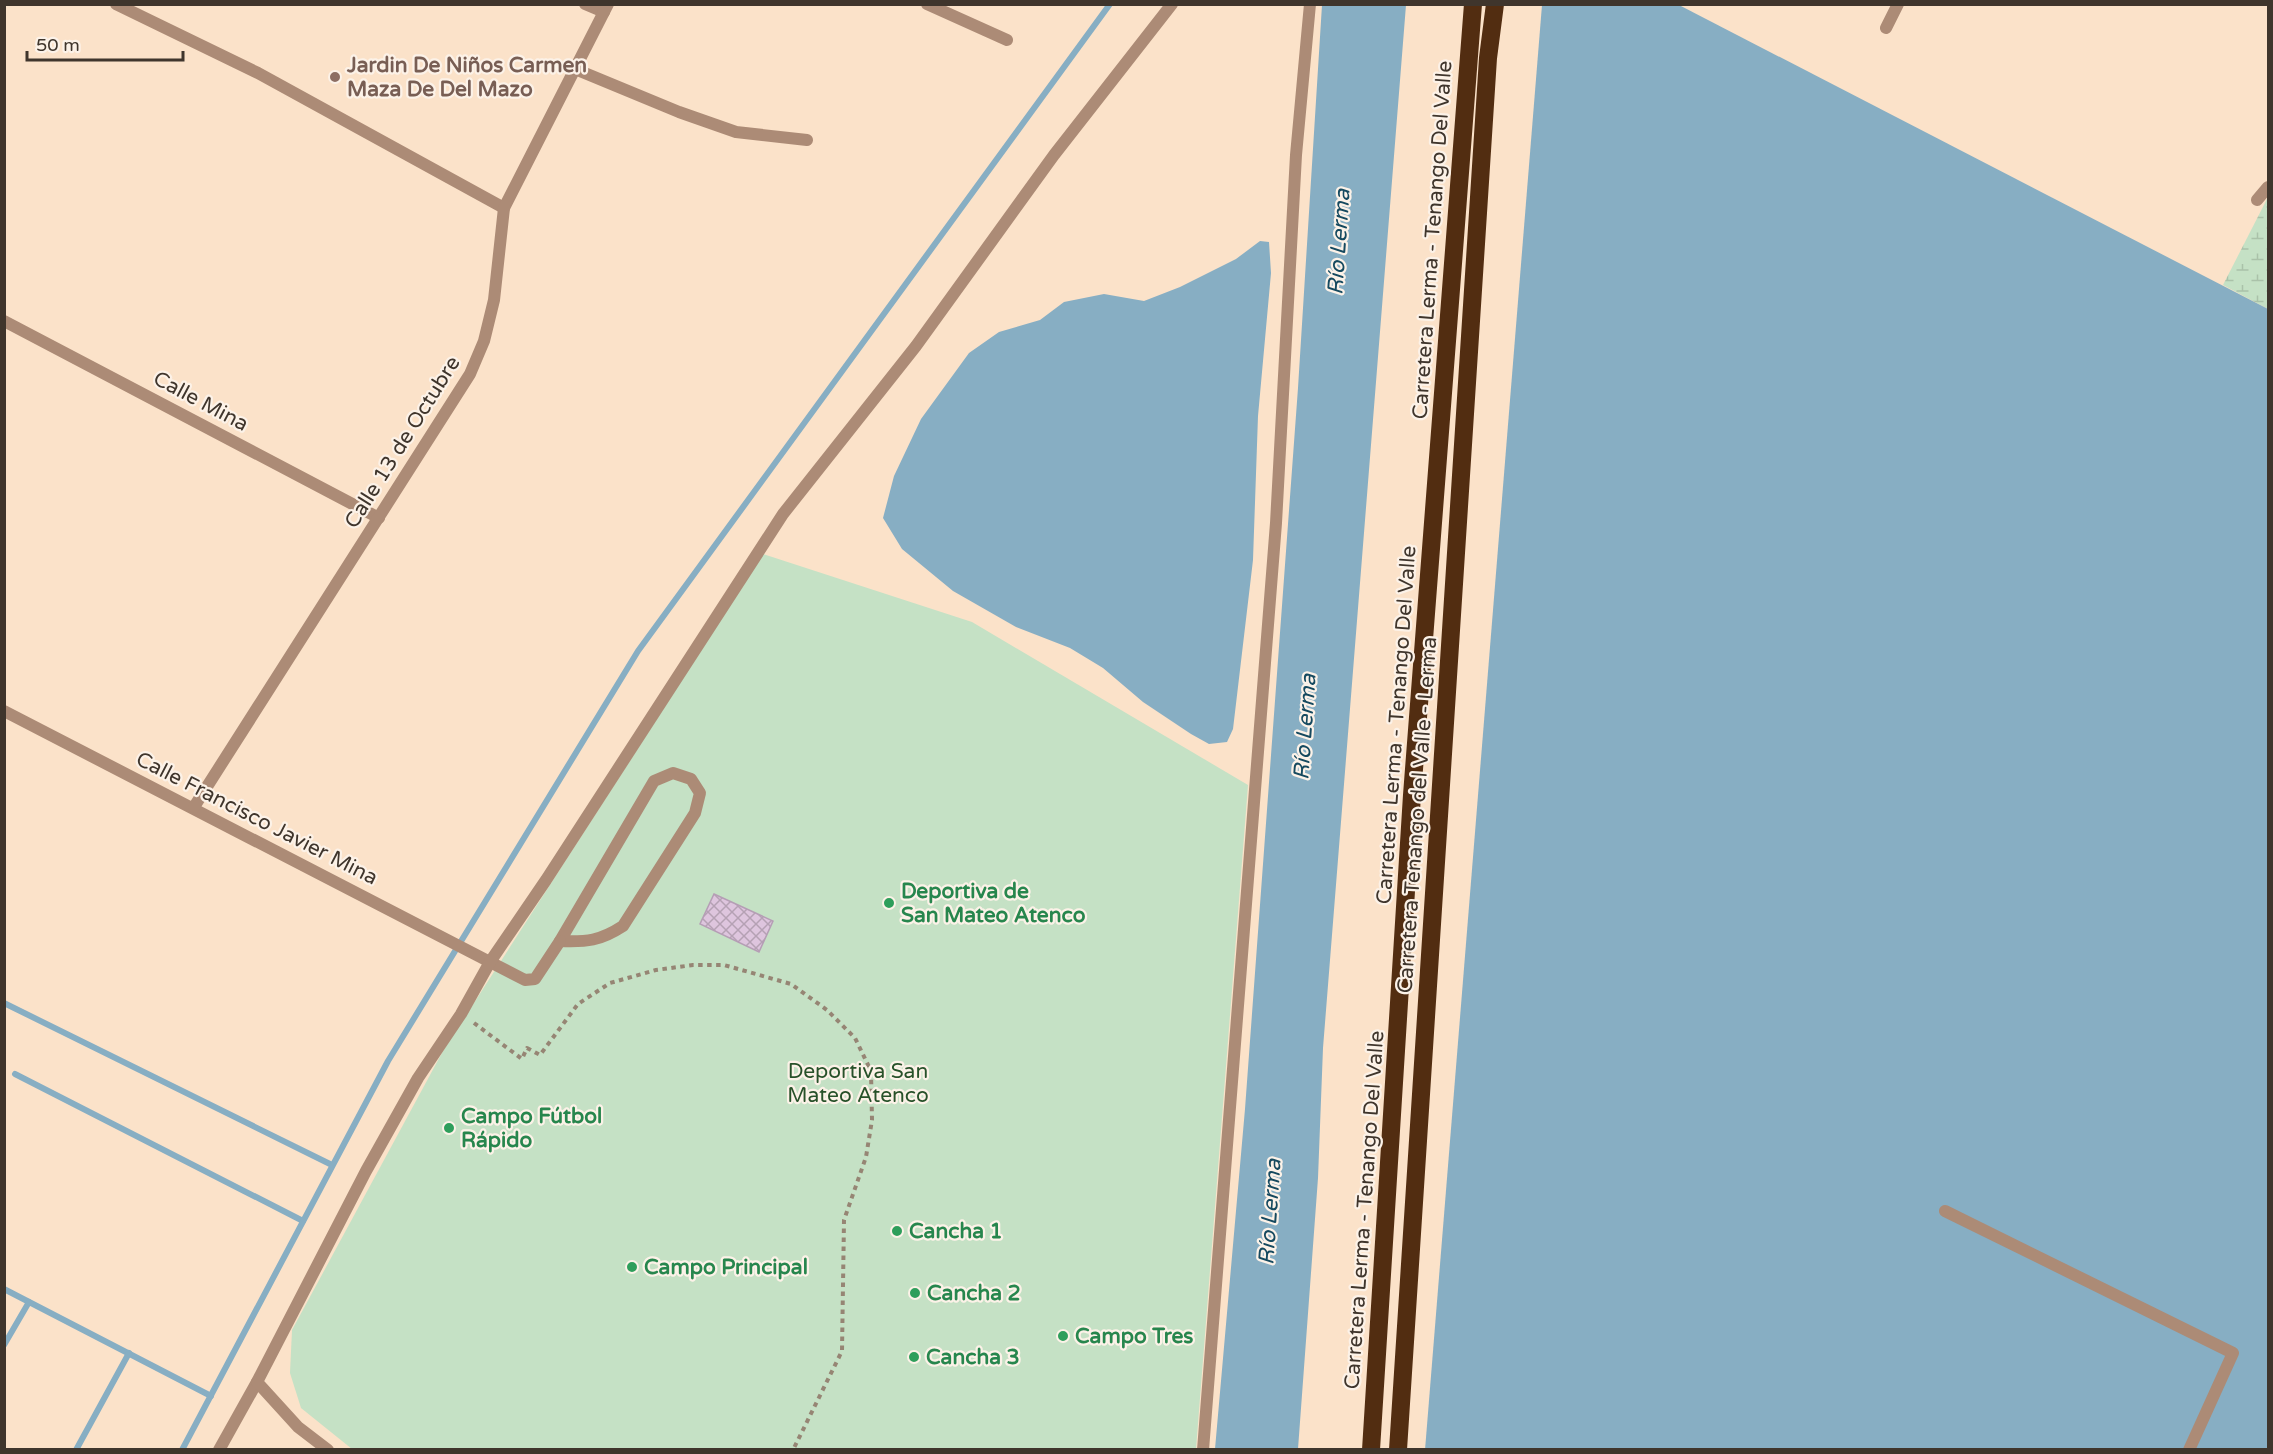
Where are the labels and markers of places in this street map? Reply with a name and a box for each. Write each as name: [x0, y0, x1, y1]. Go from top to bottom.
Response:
place label: Jardin De Niños Carmen Maza De Del Mazo: [346, 53, 587, 102]
marker: Jardin De Niños Carmen Maza De Del Mazo: [328, 70, 342, 84]
place label: Deportiva de San Mateo Atenco: [901, 879, 1086, 928]
marker: Deportiva de San Mateo Atenco: [882, 896, 896, 910]
place label: Campo Fútbol Rápido: [461, 1104, 602, 1153]
marker: Campo Fútbol Rápido: [442, 1121, 456, 1135]
place label: Cancha 1: [909, 1219, 1003, 1244]
marker: Cancha 1: [890, 1224, 904, 1238]
place label: Campo Principal: [644, 1255, 808, 1280]
marker: Campo Principal: [625, 1260, 639, 1274]
place label: Cancha 2: [927, 1281, 1021, 1306]
marker: Cancha 2: [908, 1286, 922, 1300]
place label: Campo Tres: [1075, 1324, 1193, 1349]
marker: Campo Tres: [1056, 1329, 1070, 1343]
place label: Cancha 3: [926, 1345, 1020, 1370]
marker: Cancha 3: [907, 1350, 921, 1364]

